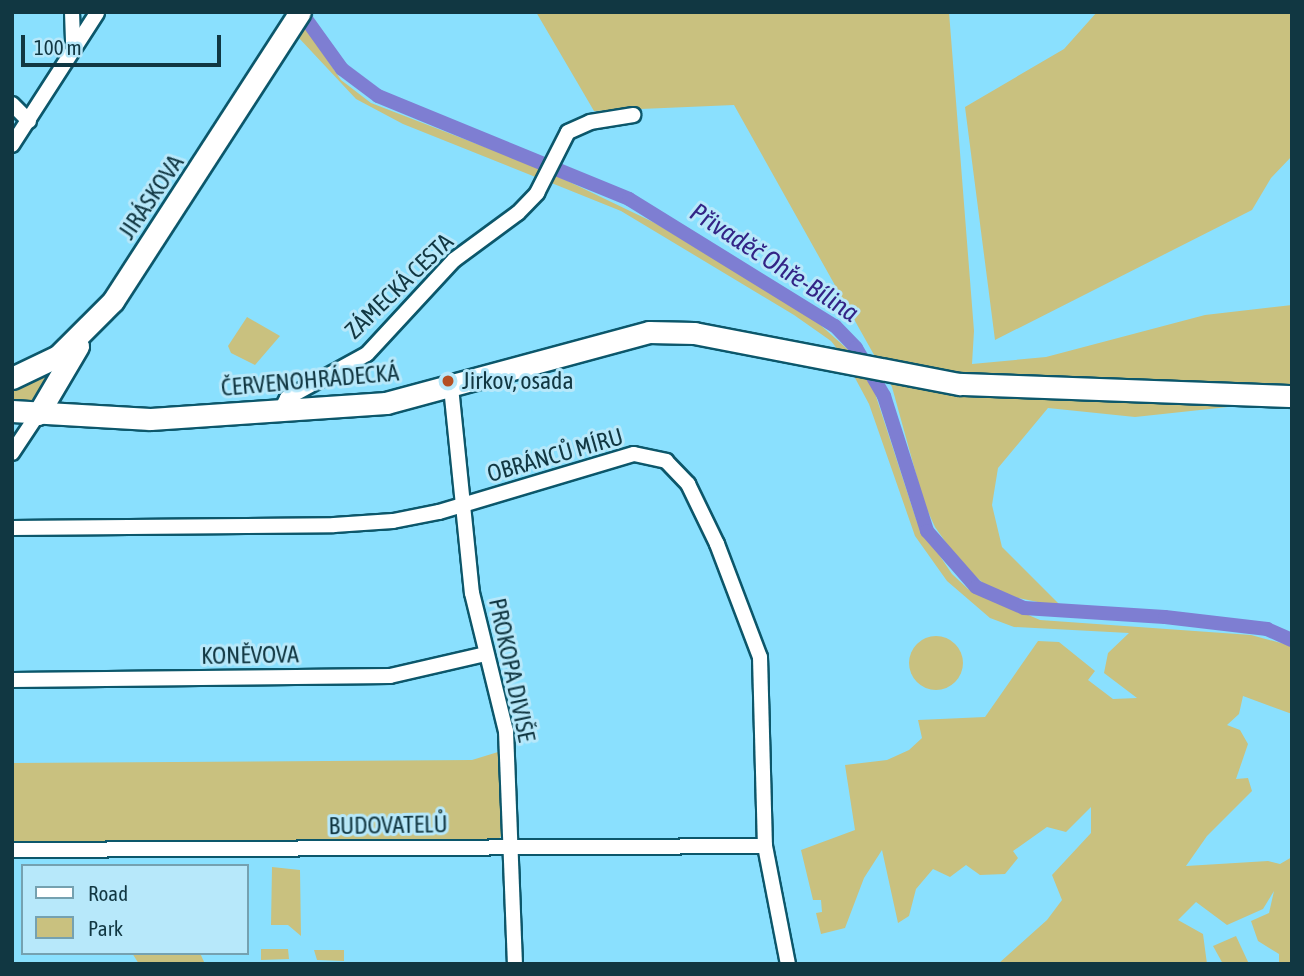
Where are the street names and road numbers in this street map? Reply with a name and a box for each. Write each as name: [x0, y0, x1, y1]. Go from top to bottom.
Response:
street label: JIRÁSKOVA: [112, 149, 190, 245]
street label: ZÁMECKÁ CESTA: [339, 227, 459, 345]
street label: ČERVENOHRÁDECKÁ: [220, 358, 400, 402]
street label: OBRÁNCŮ MÍRU: [484, 422, 626, 488]
street label: PROKOPA DIVIŠE: [483, 596, 541, 744]
street label: KONĚVOVA: [201, 640, 299, 670]
street label: BUDOVATELŮ: [328, 810, 448, 840]

